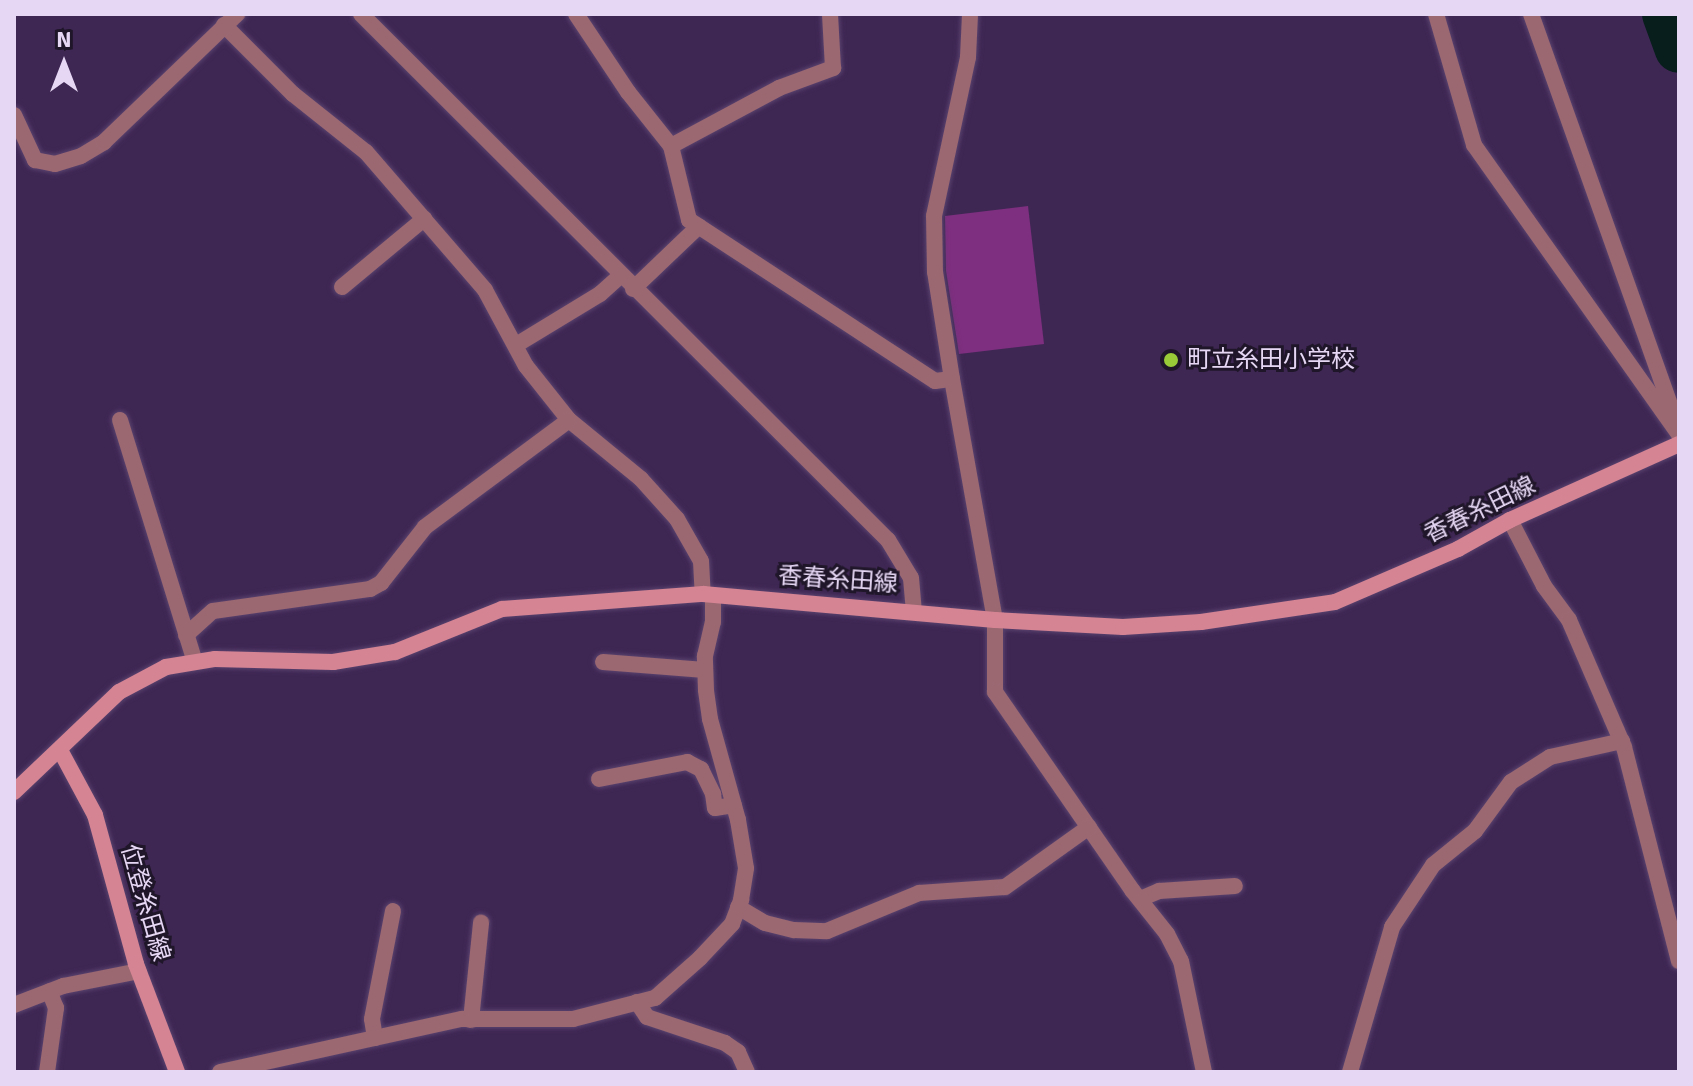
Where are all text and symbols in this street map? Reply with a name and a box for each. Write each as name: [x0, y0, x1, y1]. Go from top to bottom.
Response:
north arrow: [24, 24, 104, 104]
text: N: [56, 26, 72, 53]
place label: 町立糸田小学校: [1187, 346, 1355, 374]
marker: 町立糸田小学校: [1162, 351, 1180, 369]
street label: 香春糸田線: [1420, 471, 1540, 549]
street label: 香春糸田線: [777, 561, 899, 599]
street label: 位登糸田線: [115, 841, 175, 965]

